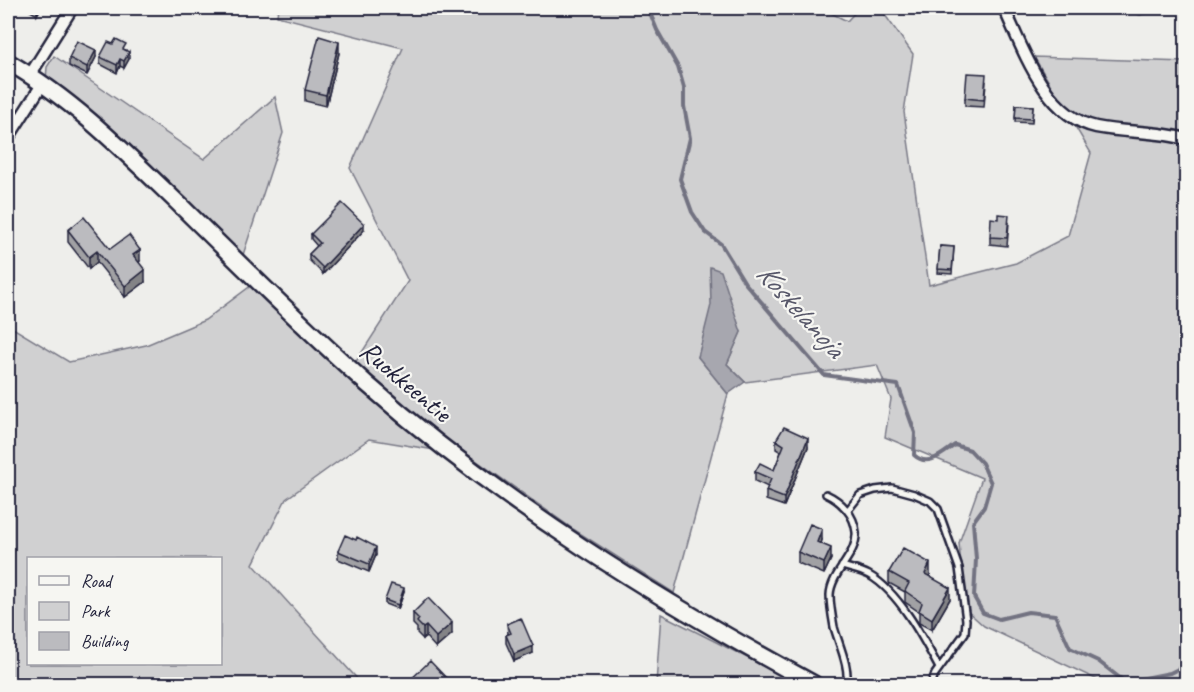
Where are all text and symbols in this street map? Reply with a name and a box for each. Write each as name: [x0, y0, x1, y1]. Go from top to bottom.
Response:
water label: Koskelanoja: [749, 255, 855, 367]
street label: Ruokkeentie: [353, 332, 461, 431]
legend: [27, 557, 222, 665]
text: Road: [81, 570, 114, 592]
text: Park: [81, 600, 111, 622]
text: Building: [81, 630, 130, 652]

